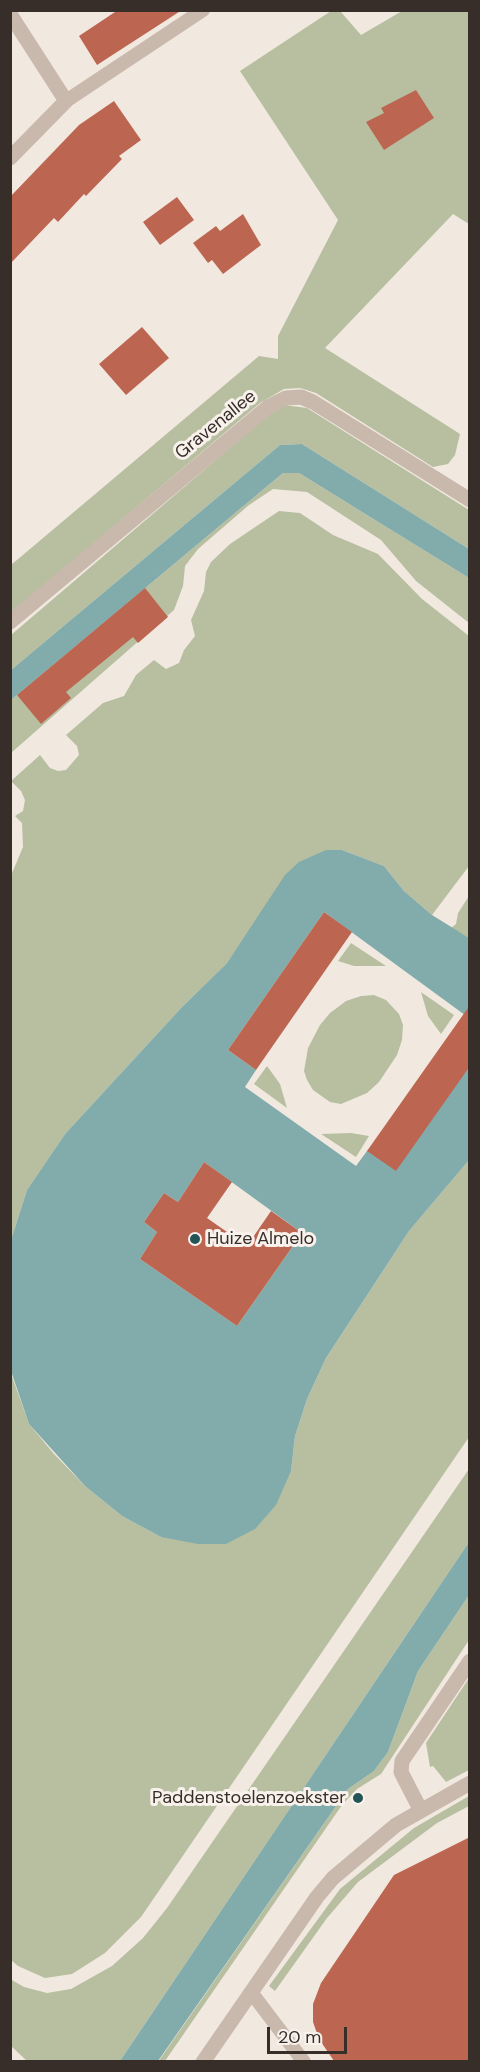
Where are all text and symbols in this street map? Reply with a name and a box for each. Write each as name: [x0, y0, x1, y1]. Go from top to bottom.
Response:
street label: Gravenallee: [171, 386, 261, 464]
place label: Huize Almelo: [207, 1228, 314, 1250]
marker: Huize Almelo: [188, 1232, 202, 1246]
place label: Paddenstoelenzoekster: [152, 1787, 346, 1809]
marker: Paddenstoelenzoekster: [351, 1791, 365, 1805]
scale bar: [270, 2015, 350, 2053]
text: 20 m: [278, 2025, 321, 2049]

